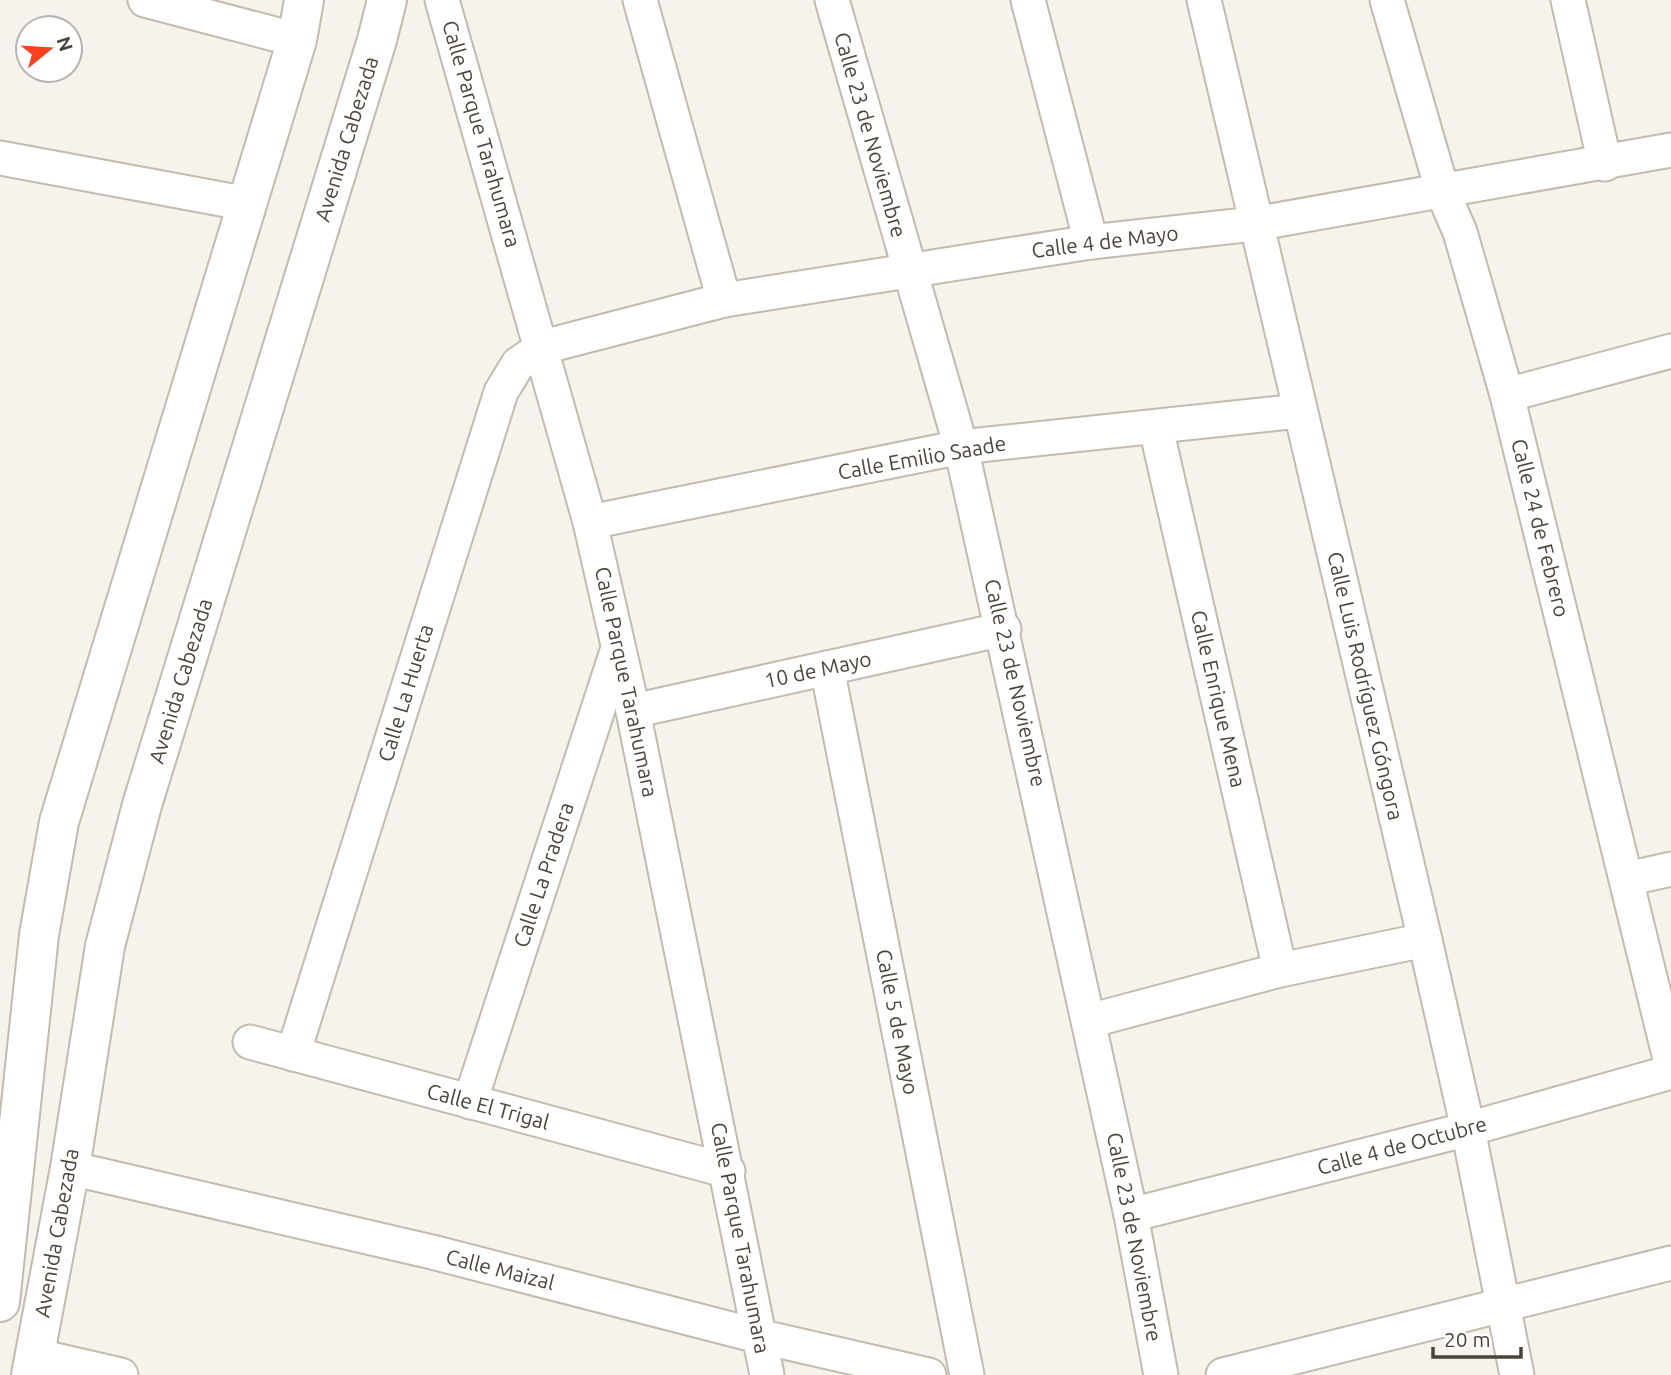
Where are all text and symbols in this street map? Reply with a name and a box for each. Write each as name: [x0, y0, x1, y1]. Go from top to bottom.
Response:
north arrow: [14, 14, 84, 84]
street label: Calle Parque Tarahumara: [438, 18, 526, 250]
street label: Calle 23 de Noviembre: [830, 29, 912, 240]
text: N: [53, 34, 78, 54]
street label: Avenida Cabezada: [310, 53, 383, 224]
street label: Calle 4 de Mayo: [1030, 220, 1180, 262]
street label: Calle Emilio Saade: [836, 430, 1008, 484]
street label: Calle 24 de Febrero: [1507, 436, 1575, 619]
street label: Calle Luis Rodríguez Góngora: [1323, 549, 1409, 822]
street label: Calle Parque Tarahumara: [591, 564, 663, 799]
street label: Calle 23 de Noviembre: [980, 577, 1052, 789]
street label: Avenida Cabezada: [144, 595, 217, 766]
street label: Calle Enrique Mena: [1187, 608, 1251, 790]
street label: Calle La Huerta: [373, 621, 437, 764]
street label: 10 de Mayo: [762, 646, 873, 692]
street label: Calle La Pradera: [508, 799, 578, 950]
street label: Calle 5 de Mayo: [872, 947, 924, 1097]
street label: Calle El Trigal: [424, 1078, 552, 1134]
street label: Calle 4 de Octubre: [1314, 1111, 1489, 1179]
street label: Calle Parque Tarahumara: [707, 1120, 775, 1355]
street label: Calle 23 de Noviembre: [1103, 1130, 1167, 1343]
street label: Avenida Cabezada: [29, 1146, 83, 1319]
street label: Calle Maizal: [443, 1244, 557, 1294]
scale bar: [1433, 1316, 1520, 1360]
text: 20 m: [1444, 1327, 1491, 1351]

